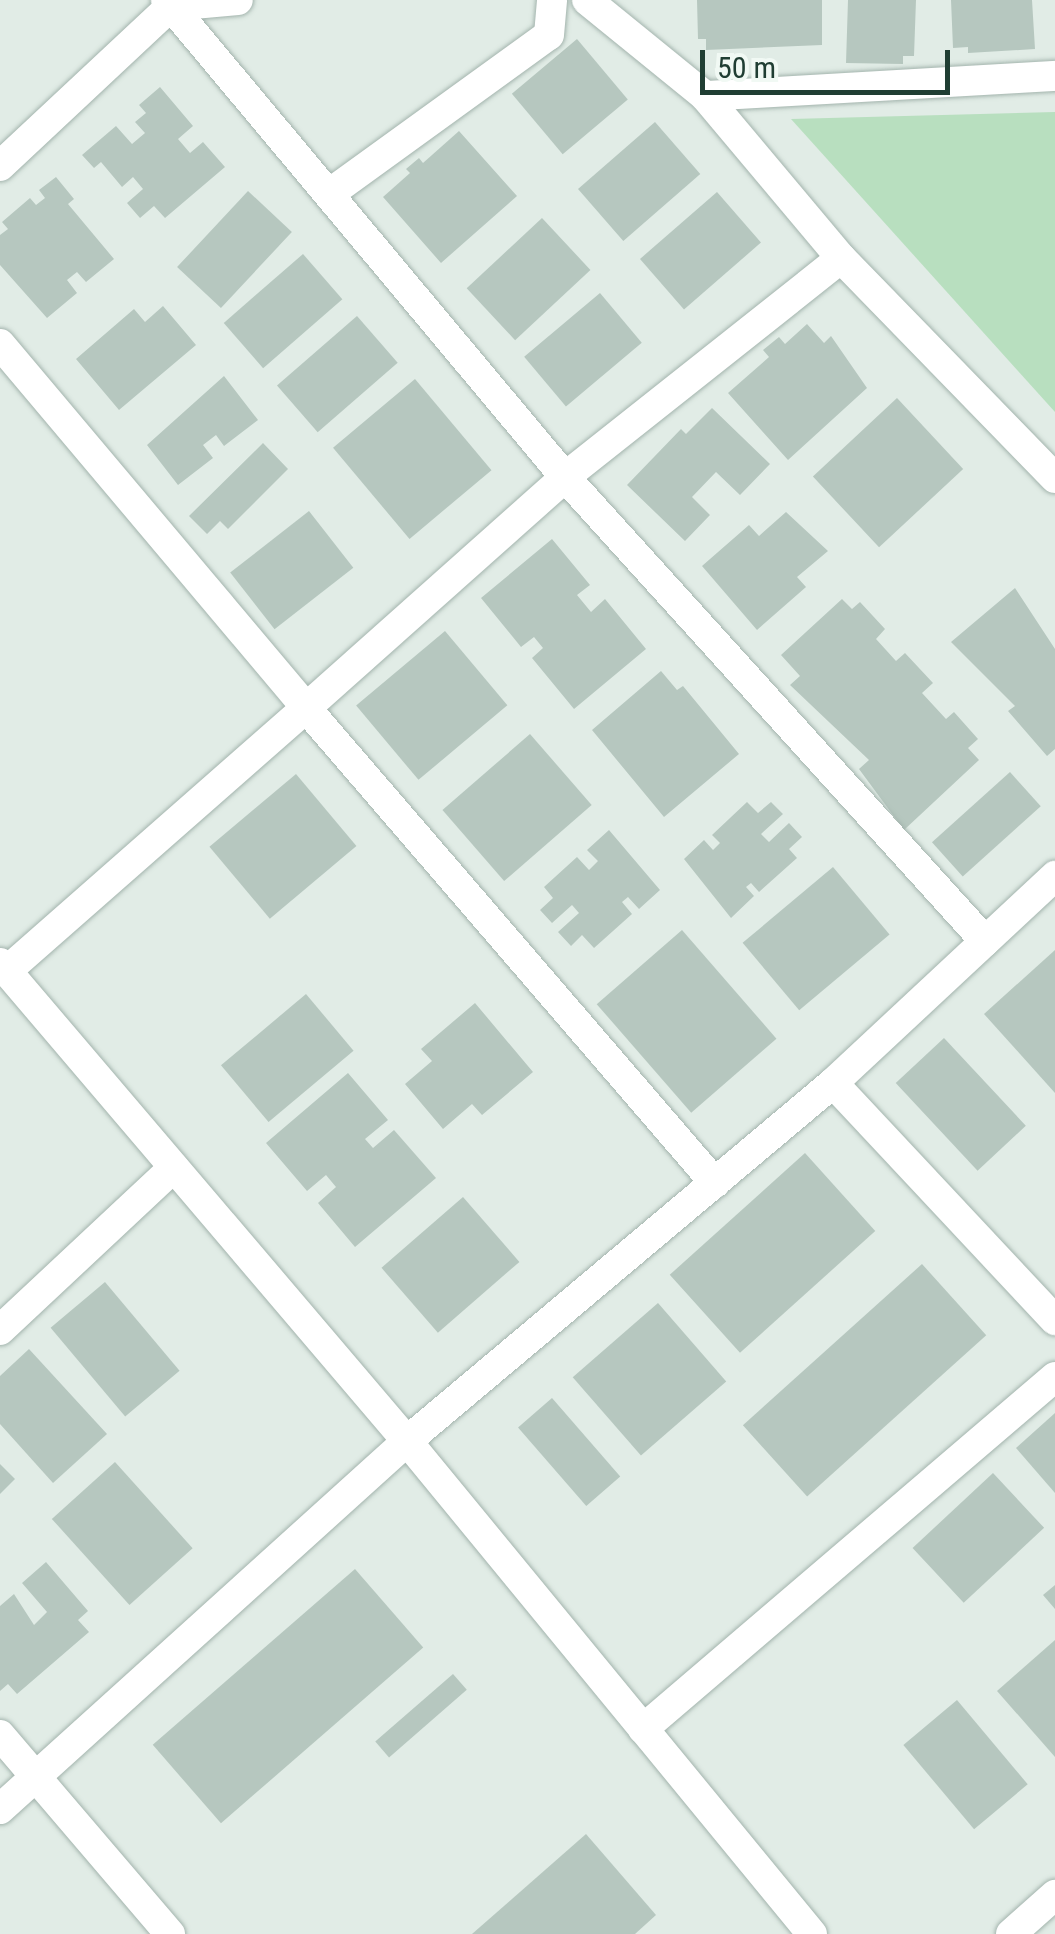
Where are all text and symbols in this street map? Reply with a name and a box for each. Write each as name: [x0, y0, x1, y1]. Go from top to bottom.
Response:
scale bar: [705, 30, 955, 92]
text: 50 m: [717, 50, 776, 85]

